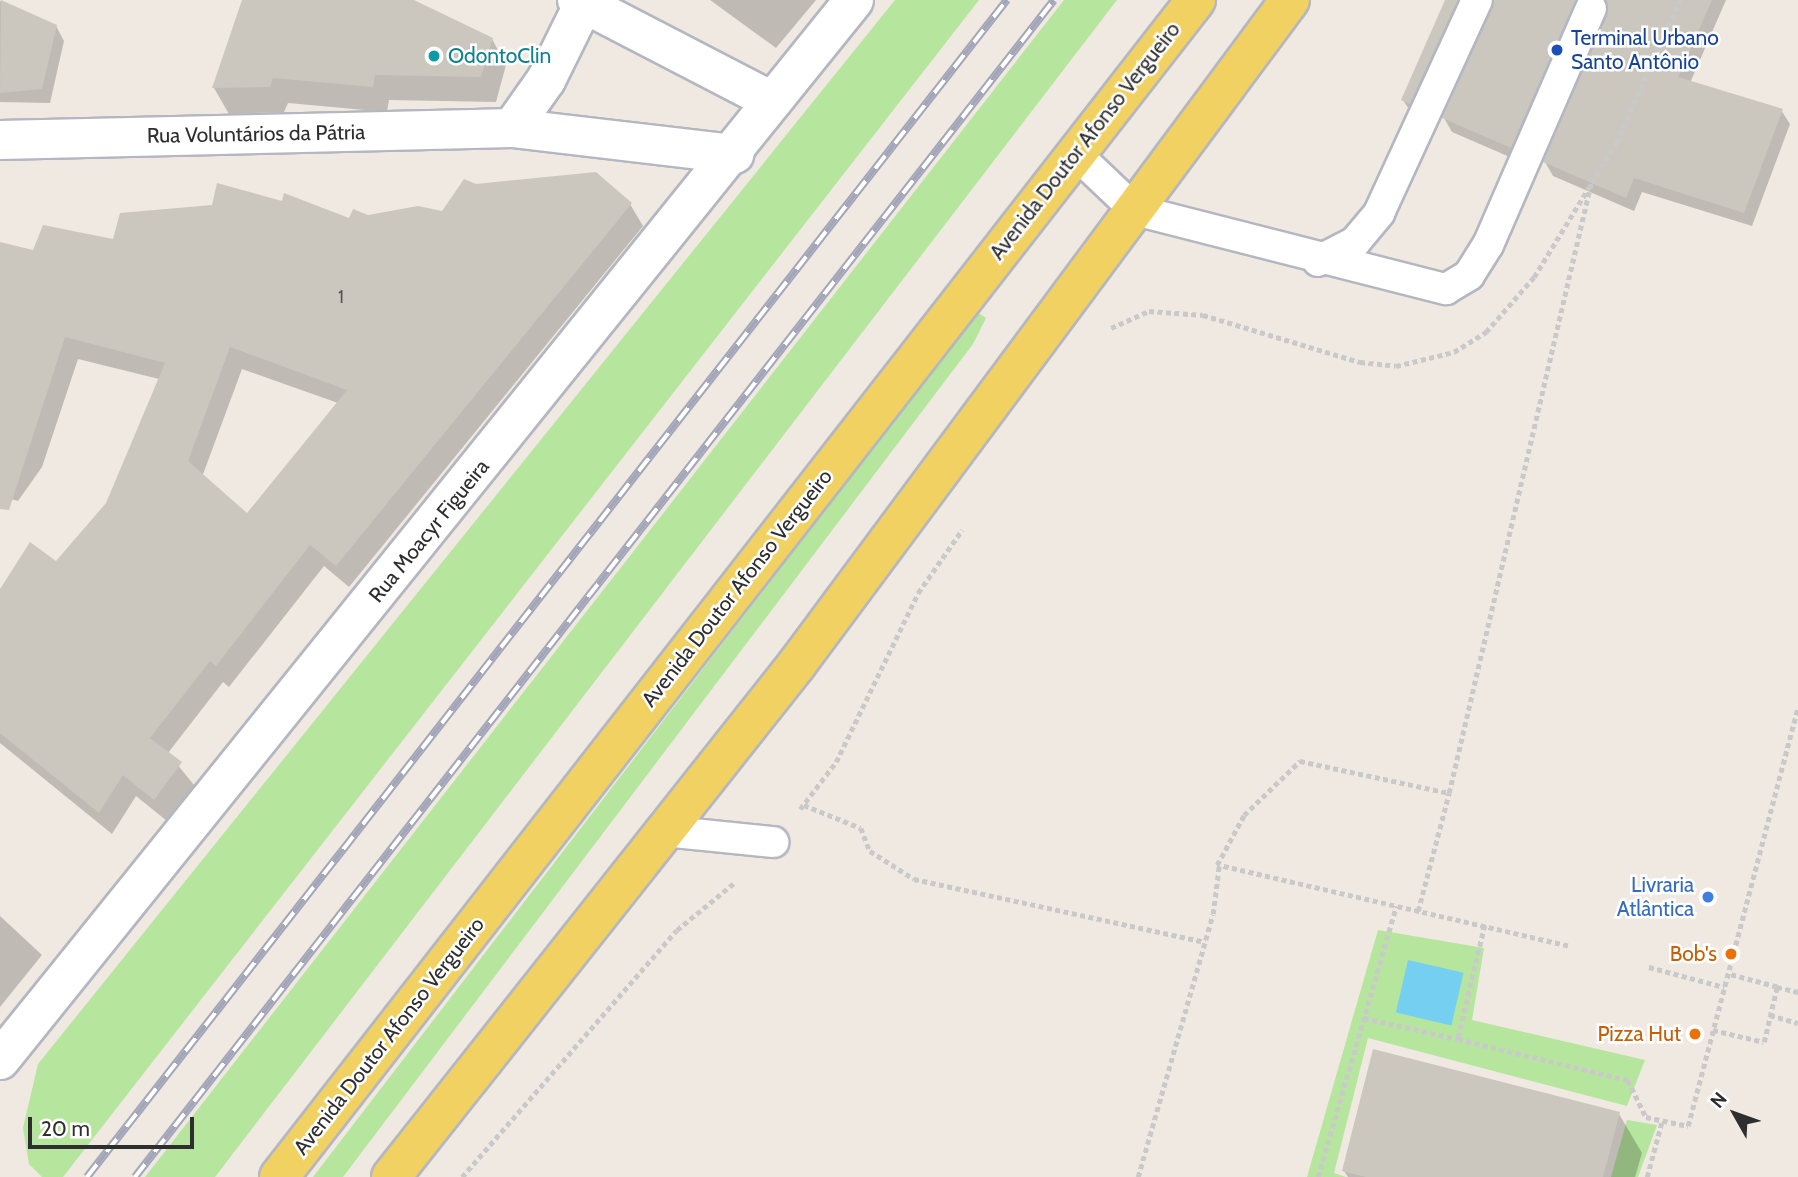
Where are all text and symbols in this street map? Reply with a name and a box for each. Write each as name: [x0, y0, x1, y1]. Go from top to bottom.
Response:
street label: Avenida Doutor Afonso Vergueiro: [984, 17, 1186, 265]
place label: Terminal Urbano Santo Antônio: [1571, 25, 1719, 75]
marker: Terminal Urbano Santo Antônio: [1549, 42, 1565, 58]
place label: OdontoClin: [448, 43, 551, 69]
marker: OdontoClin: [426, 48, 442, 64]
street label: Rua Voluntários da Pátria: [147, 119, 365, 149]
house number: 1: [338, 286, 344, 308]
street label: Rua Moacyr Figueira: [364, 454, 494, 608]
street label: Avenida Doutor Afonso Vergueiro: [636, 464, 838, 712]
place label: Livraria Atlântica: [1617, 872, 1694, 922]
marker: Livraria Atlântica: [1700, 889, 1716, 905]
street label: Avenida Doutor Afonso Vergueiro: [288, 912, 490, 1160]
place label: Bob's: [1670, 941, 1717, 967]
marker: Bob's: [1723, 946, 1739, 962]
place label: Pizza Hut: [1597, 1021, 1681, 1047]
marker: Pizza Hut: [1687, 1026, 1703, 1042]
north arrow: [1700, 1079, 1770, 1149]
text: N: [1705, 1088, 1732, 1113]
scale bar: [32, 1104, 198, 1148]
text: 20 m: [41, 1116, 90, 1141]

